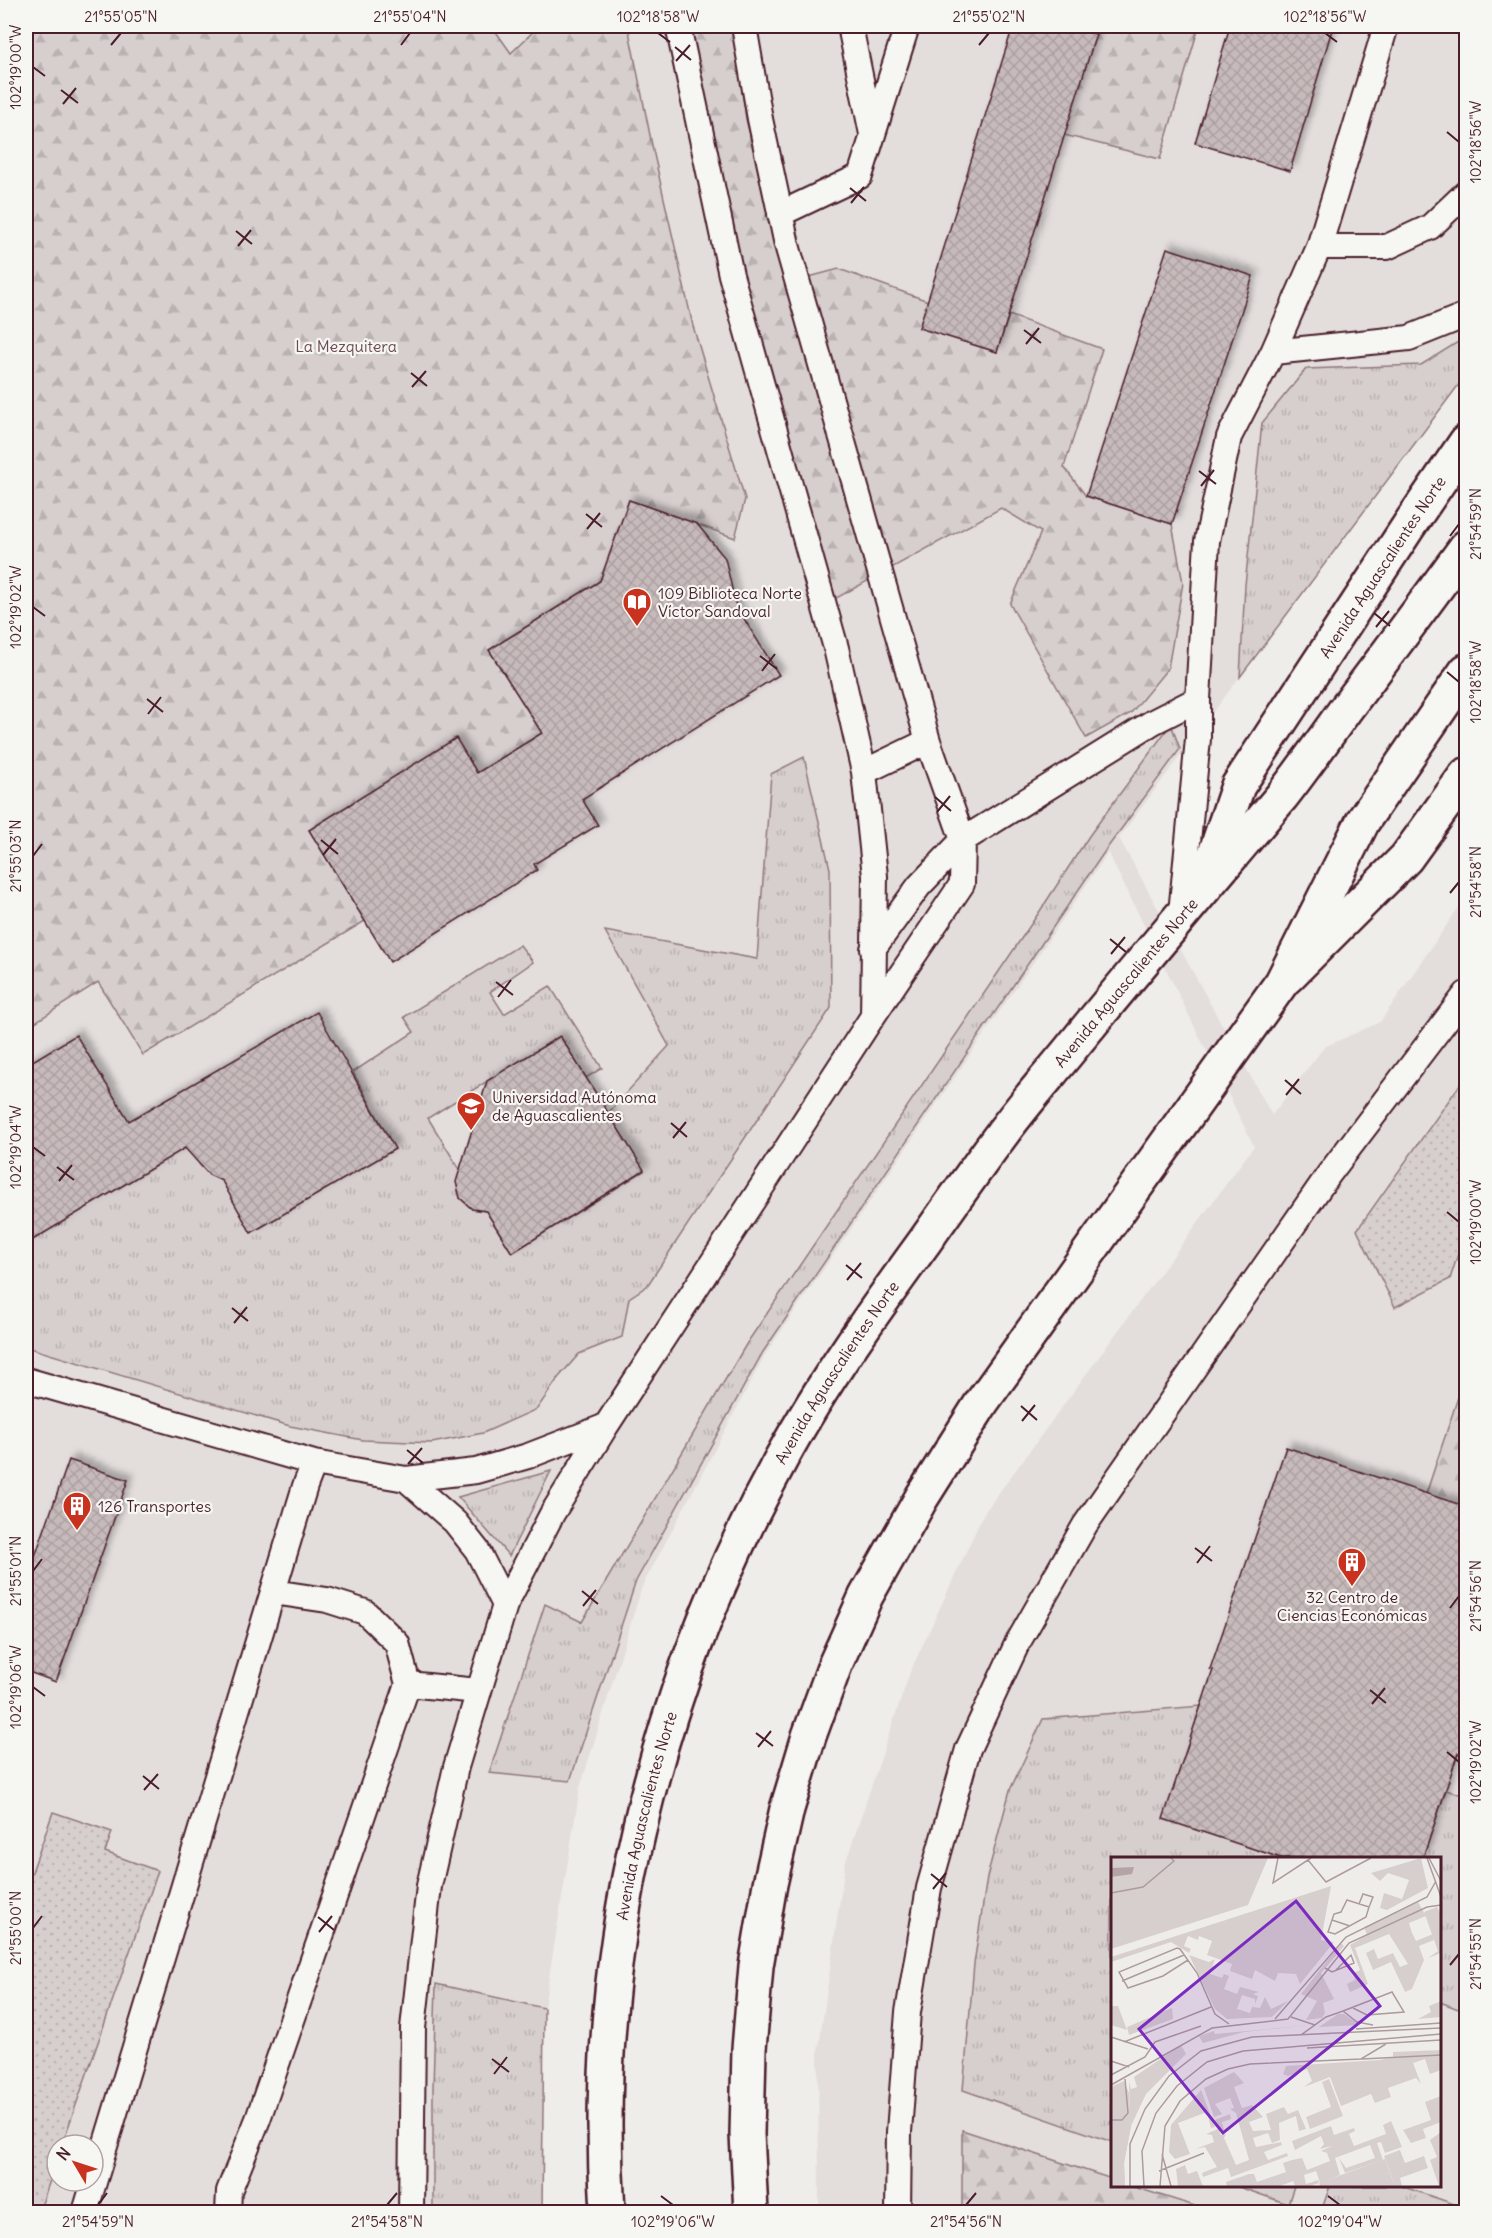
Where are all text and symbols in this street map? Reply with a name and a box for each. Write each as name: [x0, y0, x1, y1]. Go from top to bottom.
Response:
text: 21°55'05"N: [84, 7, 158, 26]
text: 21°55'04"N: [373, 7, 447, 26]
text: 102°18'58"W: [617, 7, 700, 26]
text: 21°55'02"N: [953, 7, 1025, 26]
text: 102°18'56"W: [1284, 7, 1367, 26]
text: 102°19'00"W: [6, 24, 25, 110]
text: 102°18'56"W: [1466, 100, 1485, 183]
park label: La Mezquitera: [295, 336, 397, 356]
street label: Avenida Aguascalientes Norte: [1315, 472, 1450, 662]
text: 21°54'59"N: [1466, 488, 1485, 560]
text: 102°19'02"W: [6, 565, 25, 649]
place label: 109 Biblioteca Norte Víctor Sandoval: [658, 583, 802, 621]
library icon: 109 Biblioteca Norte Víctor Sandoval: [621, 586, 653, 628]
text: 102°18'58"W: [1466, 640, 1485, 723]
text: 21°55'03"N: [6, 819, 25, 893]
text: 21°54'58"N: [1466, 846, 1485, 918]
street label: Avenida Aguascalientes Norte: [1050, 894, 1202, 1071]
place label: Universidad Autónoma de Aguascalientes: [492, 1087, 657, 1125]
school or university icon: Universidad Autónoma de Aguascalientes: [455, 1090, 487, 1132]
text: 102°19'04"W: [6, 1105, 25, 1189]
text: 102°19'00"W: [1466, 1179, 1485, 1265]
street label: Avenida Aguascalientes Norte: [770, 1277, 903, 1467]
building icon: 126 Transportes: [61, 1490, 93, 1532]
place label: 126 Transportes: [98, 1496, 211, 1516]
text: 21°55'01"N: [6, 1536, 25, 1606]
building icon: 32 Centro de Ciencias Económicas: [1336, 1546, 1368, 1588]
text: 21°54'56"N: [1466, 1560, 1485, 1632]
place label: 32 Centro de Ciencias Económicas: [1277, 1587, 1427, 1625]
text: 102°19'06"W: [6, 1645, 25, 1729]
street label: Avenida Aguascalientes Norte: [612, 1709, 681, 1922]
text: 102°19'02"W: [1466, 1720, 1485, 1804]
inset map: [1111, 1857, 1441, 2187]
text: 21°55'00"N: [6, 1891, 25, 1965]
text: 21°54'55"N: [1466, 1918, 1485, 1990]
north arrow: [45, 2133, 105, 2193]
text: N: [52, 2143, 75, 2164]
text: 21°54'59"N: [62, 2212, 134, 2231]
text: 21°54'58"N: [351, 2212, 423, 2231]
text: 102°19'06"W: [631, 2212, 715, 2231]
text: 21°54'56"N: [930, 2212, 1002, 2231]
text: 102°19'04"W: [1298, 2212, 1382, 2231]

